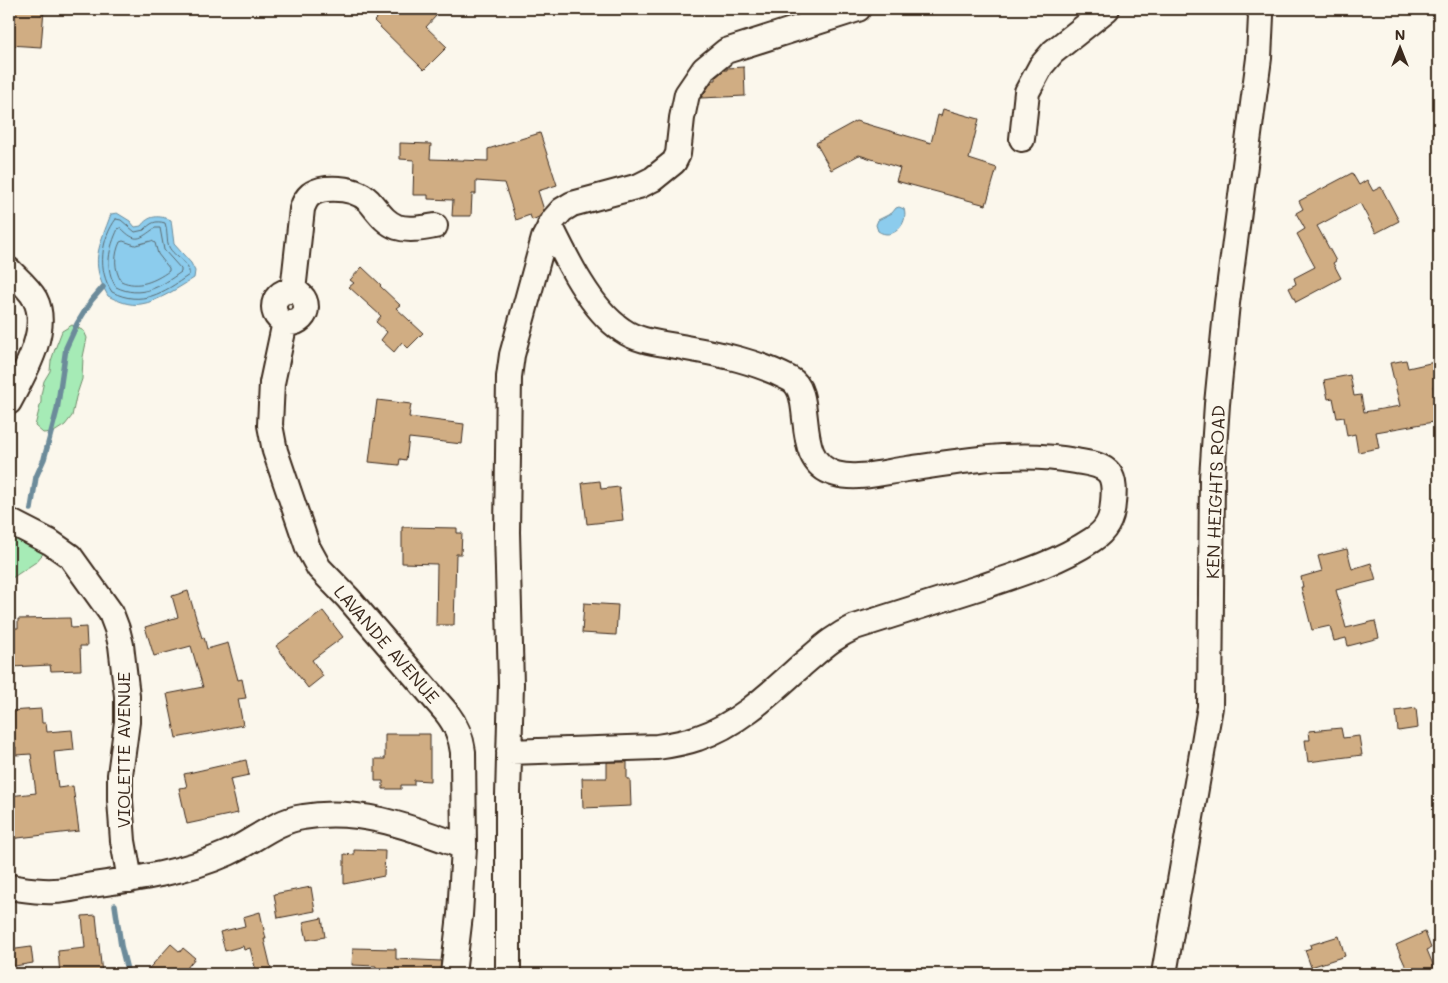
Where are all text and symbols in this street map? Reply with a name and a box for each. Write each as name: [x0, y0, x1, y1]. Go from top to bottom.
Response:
north arrow: [1376, 22, 1426, 72]
text: N: [1395, 25, 1405, 44]
street label: KEN HEIGHTS ROAD: [1200, 405, 1230, 579]
street label: LAVANDE AVENUE: [329, 580, 445, 708]
street label: VIOLETTE AVENUE: [111, 672, 135, 828]

